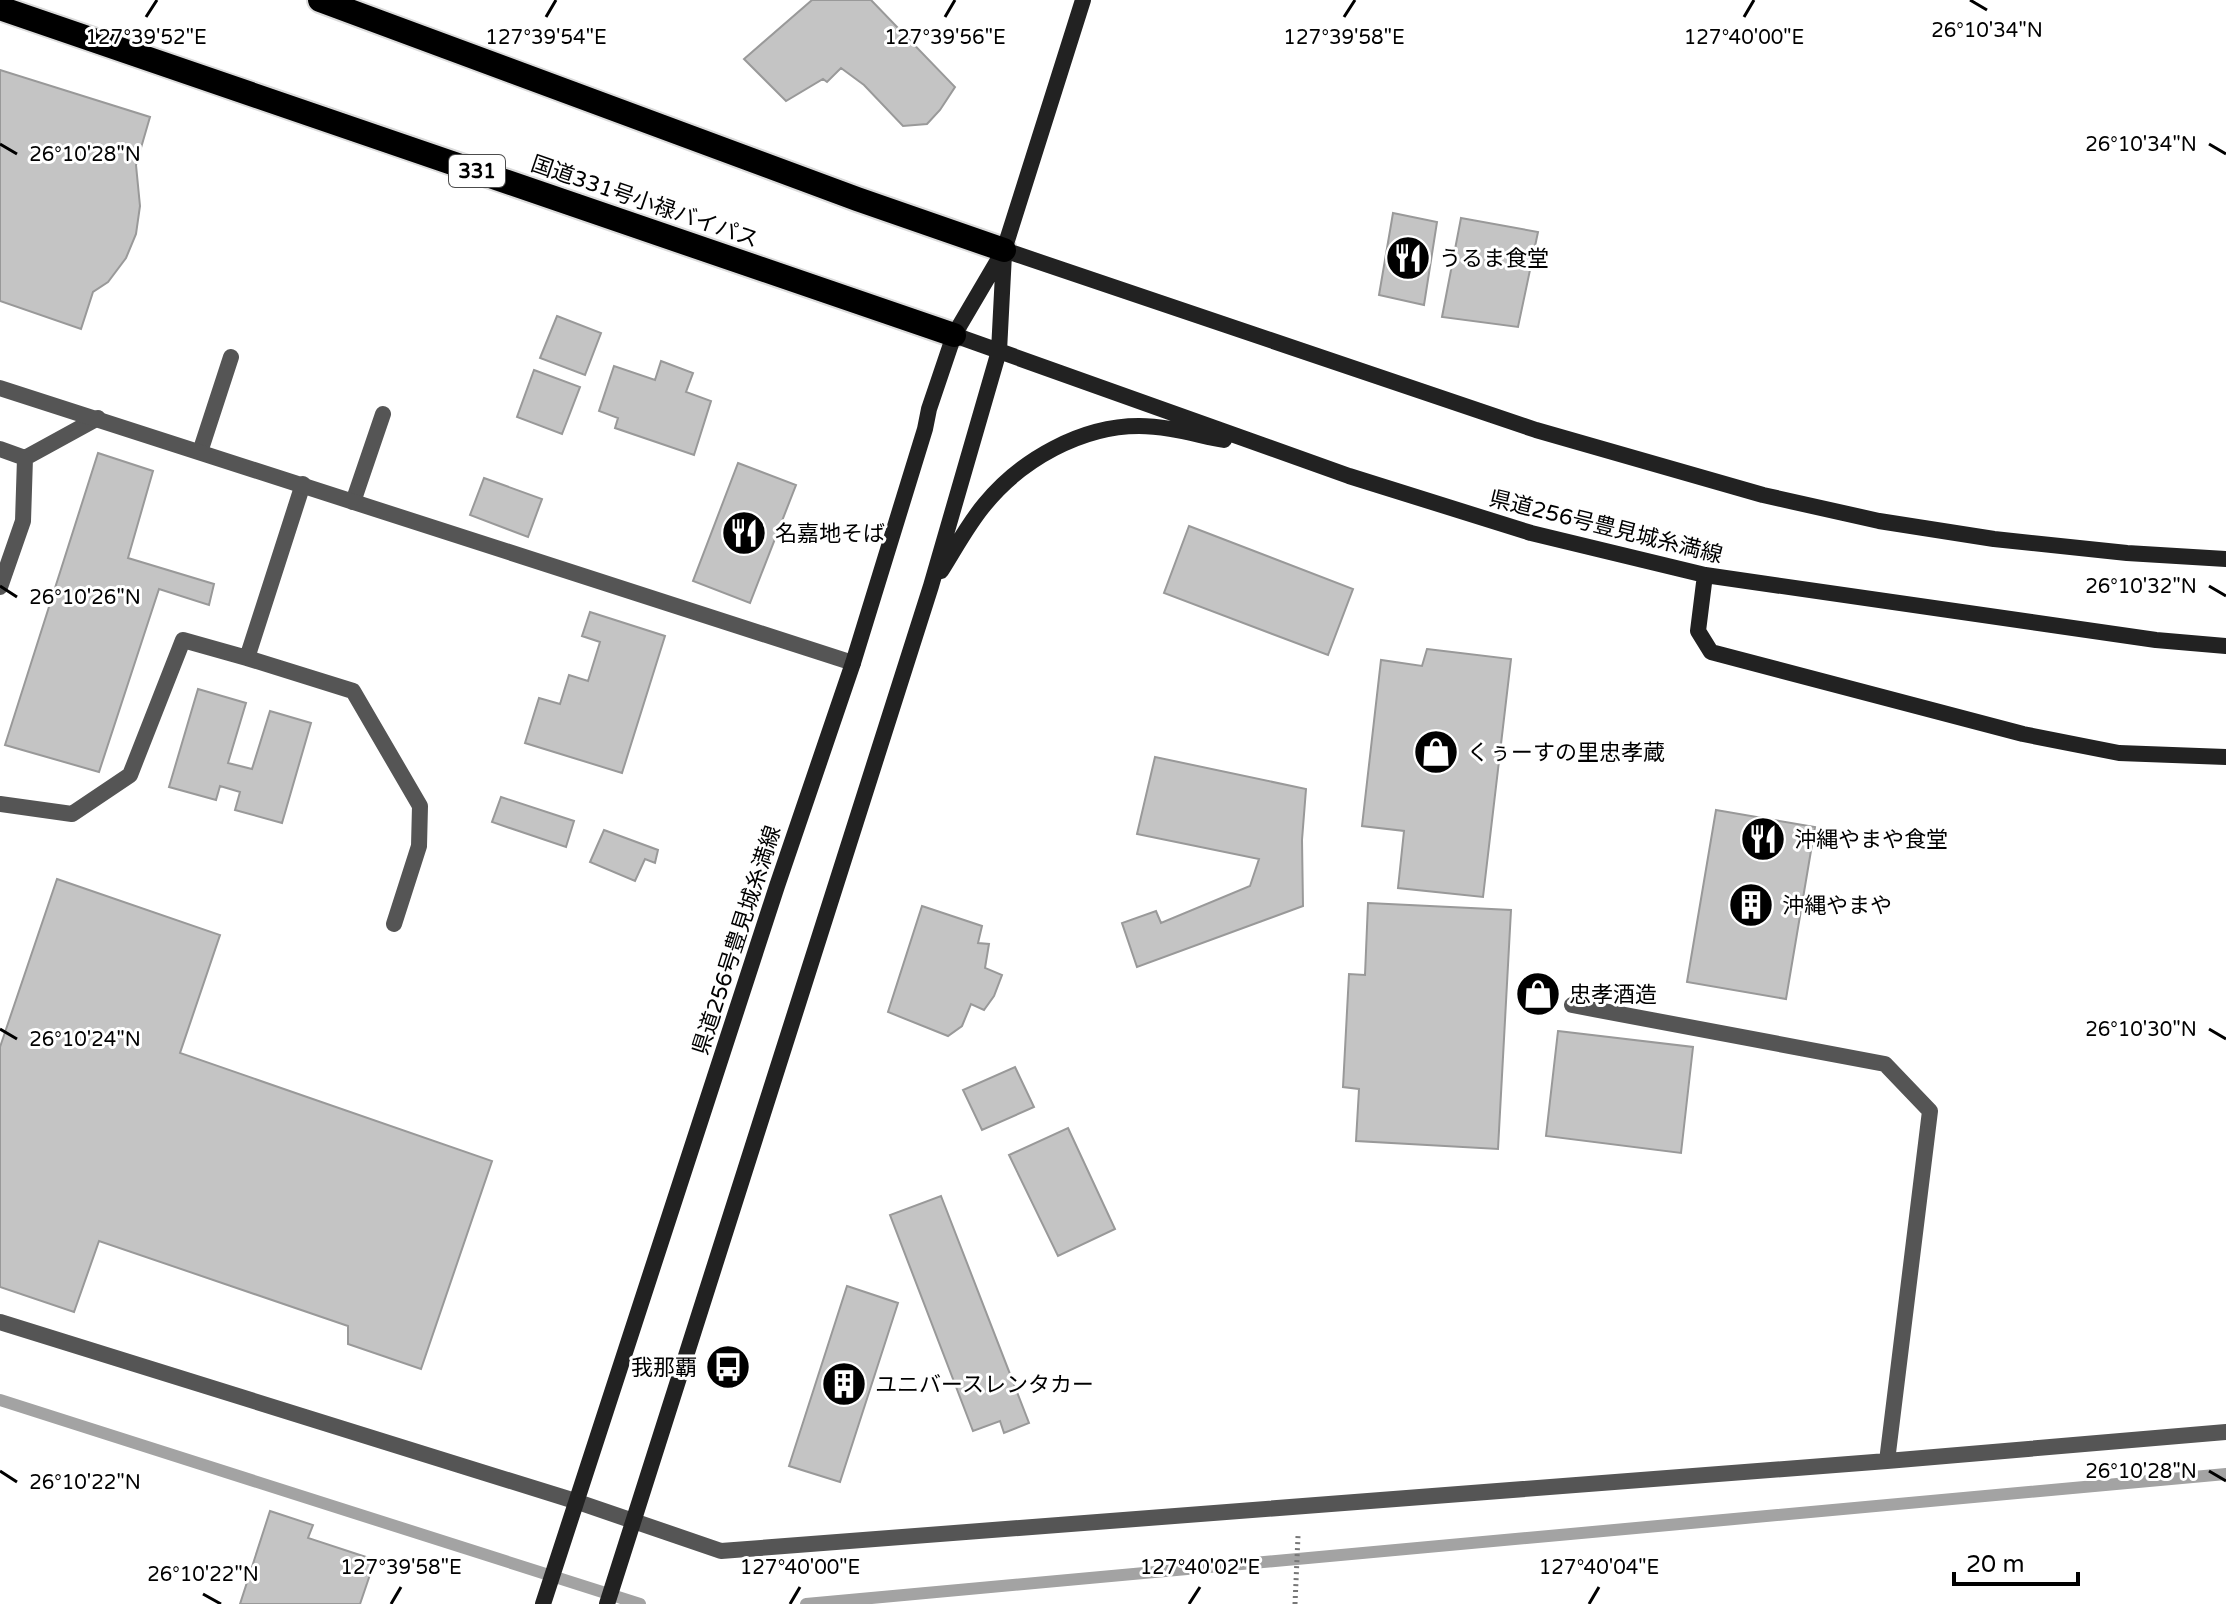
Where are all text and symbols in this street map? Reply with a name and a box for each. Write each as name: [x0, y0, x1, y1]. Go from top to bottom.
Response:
text: 26°10'34"N: [1931, 19, 2043, 43]
text: 127°39'52"E: [85, 26, 207, 50]
text: 127°39'54"E: [485, 26, 607, 50]
text: 127°39'56"E: [884, 26, 1006, 50]
text: 127°39'58"E: [1283, 26, 1405, 50]
text: 127°40'00"E: [1684, 26, 1804, 50]
text: 26°10'34"N: [2085, 133, 2197, 157]
text: 26°10'28"N: [29, 143, 141, 167]
street label: 国道331号小禄バイパス: [527, 151, 762, 253]
road number: 331: [449, 155, 505, 187]
restaurant icon: うるま食堂: [1384, 234, 1432, 282]
place label: うるま食堂: [1439, 246, 1549, 272]
street label: 県道256号豊見城糸満線: [1486, 485, 1725, 569]
restaurant icon: 名嘉地そば: [720, 509, 768, 557]
place label: 名嘉地そば: [775, 521, 885, 547]
text: 26°10'32"N: [2085, 575, 2197, 599]
text: 26°10'26"N: [29, 586, 141, 610]
shop icon: くぅーすの里忠孝蔵: [1412, 728, 1460, 776]
place label: くぅーすの里忠孝蔵: [1467, 740, 1665, 766]
restaurant icon: 沖縄やまや食堂: [1739, 815, 1787, 863]
street label: 県道256号豊見城糸満線: [688, 822, 786, 1058]
place label: 沖縄やまや食堂: [1794, 827, 1948, 853]
building icon: 沖縄やまや: [1727, 881, 1775, 929]
place label: 沖縄やまや: [1782, 893, 1892, 919]
shop icon: 忠孝酒造: [1514, 970, 1562, 1018]
place label: 忠孝酒造: [1569, 982, 1657, 1008]
text: 26°10'30"N: [2085, 1018, 2197, 1042]
text: 26°10'24"N: [29, 1028, 141, 1052]
bus stop icon: 我那覇: [704, 1343, 752, 1391]
place label: 我那覇: [631, 1355, 697, 1381]
building icon: ユニバースレンタカー: [820, 1360, 868, 1408]
place label: ユニバースレンタカー: [875, 1372, 1094, 1398]
text: 26°10'28"N: [2085, 1460, 2197, 1484]
text: 26°10'22"N: [29, 1471, 141, 1495]
scale bar: [1954, 1536, 2078, 1586]
text: 20 m: [1966, 1550, 2024, 1579]
text: 127°39'58"E: [340, 1556, 462, 1580]
text: 127°40'00"E: [740, 1556, 860, 1580]
text: 127°40'02"E: [1140, 1556, 1260, 1580]
text: 127°40'04"E: [1539, 1556, 1659, 1580]
text: 26°10'22"N: [147, 1563, 259, 1587]

